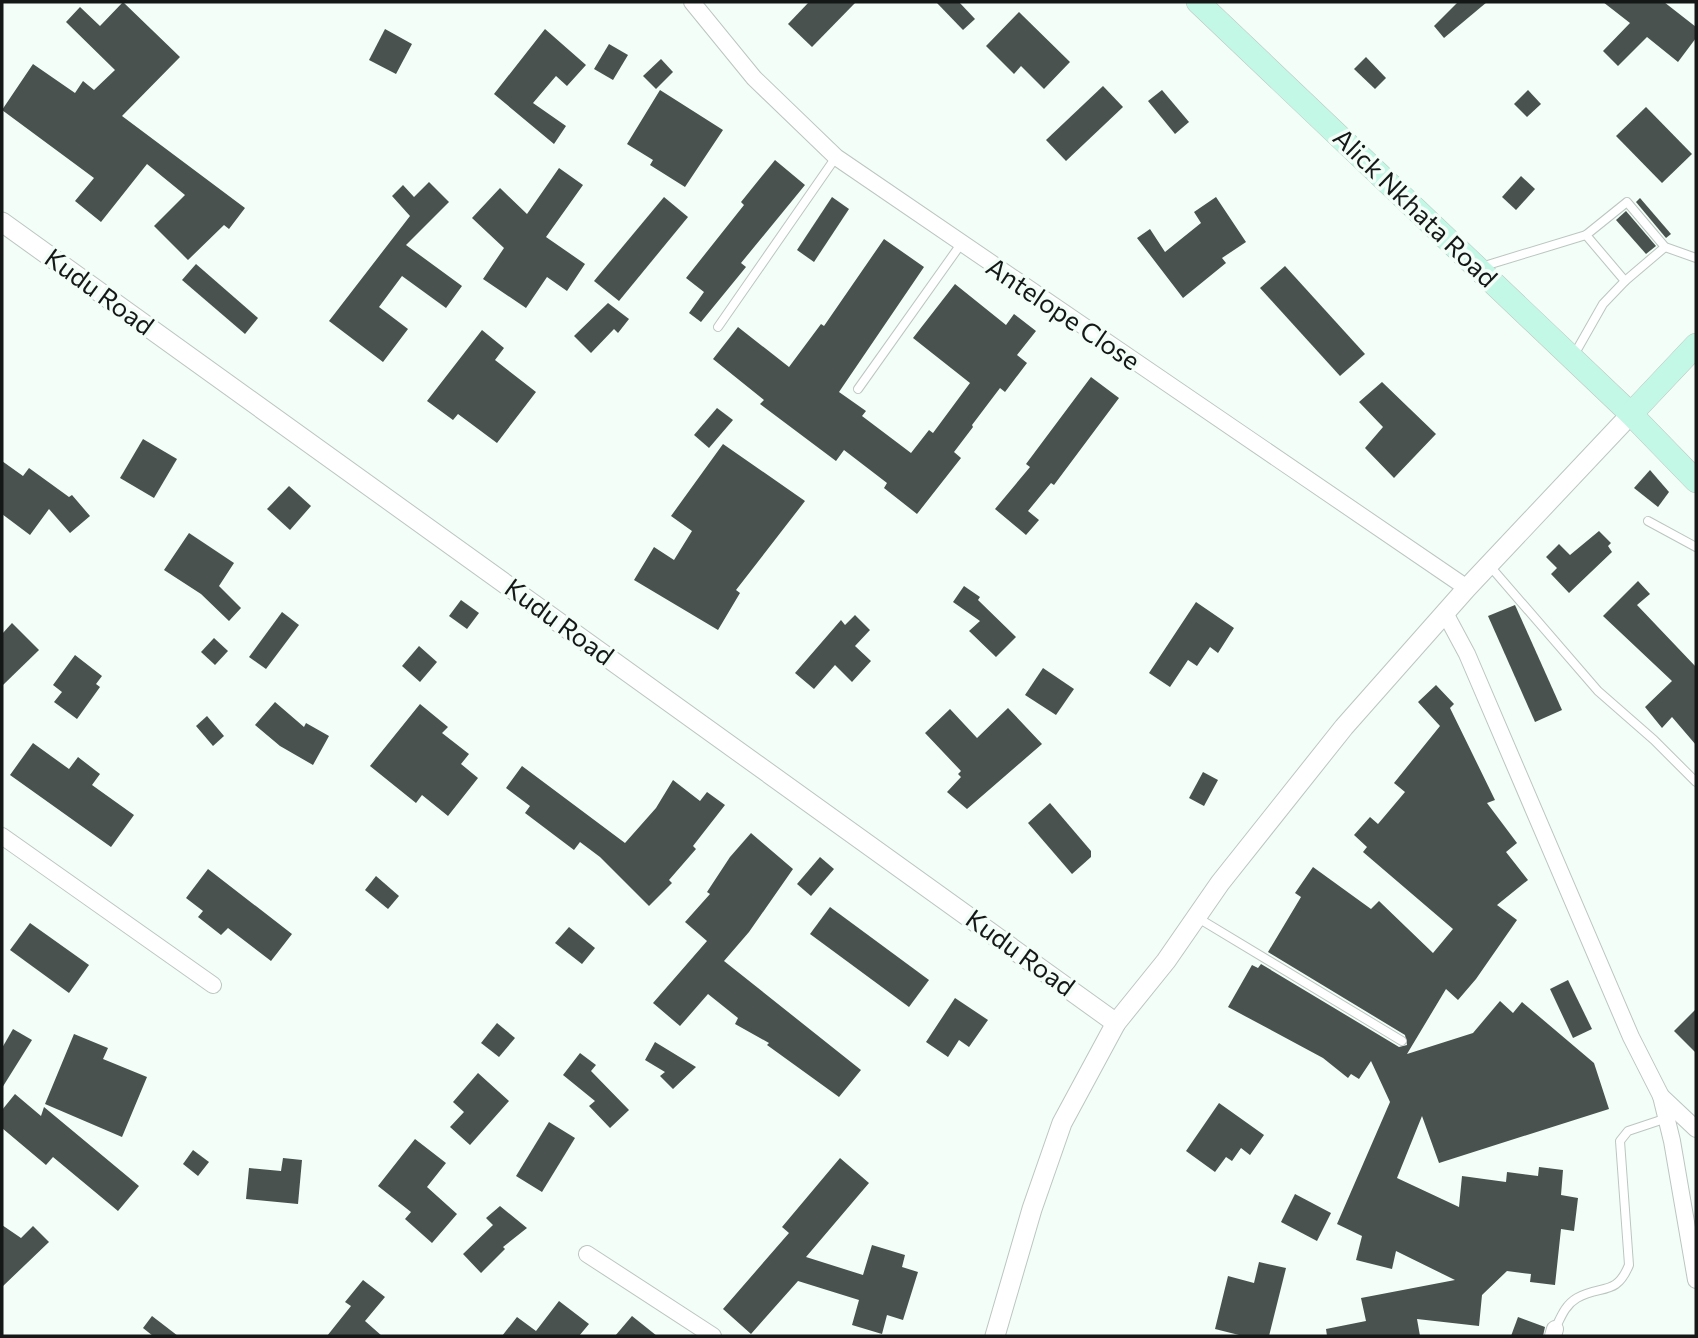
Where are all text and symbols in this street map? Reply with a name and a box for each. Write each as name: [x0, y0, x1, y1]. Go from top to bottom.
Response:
street label: Alick Nkhata Road: [1328, 121, 1504, 293]
street label: Kudu Road: [39, 241, 160, 341]
street label: Antelope Close: [981, 250, 1146, 376]
street label: Kudu Road: [499, 571, 620, 671]
street label: Kudu Road: [960, 902, 1081, 1002]

